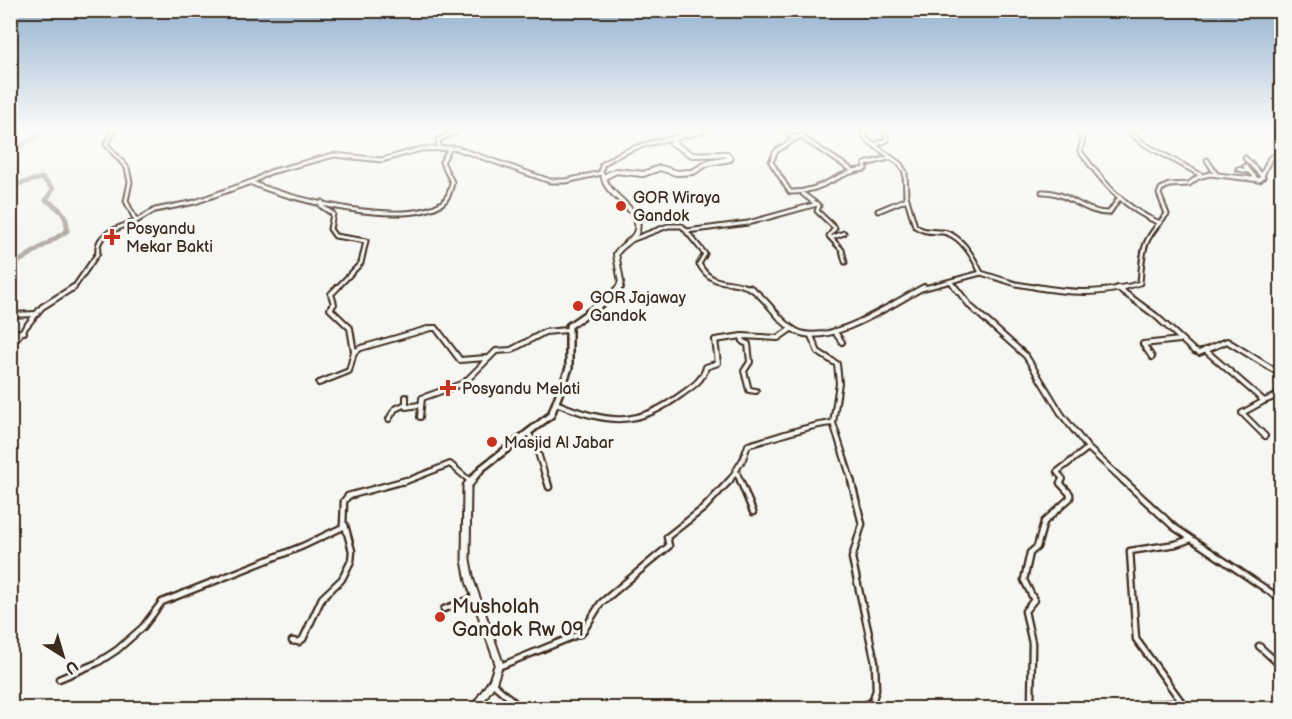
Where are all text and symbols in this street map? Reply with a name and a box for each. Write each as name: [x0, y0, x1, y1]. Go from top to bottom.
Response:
place label: GOR Wiraya Gandok: [633, 189, 720, 226]
marker: GOR Wiraya Gandok: [614, 199, 628, 213]
place label: Posyandu Mekar Bakti: [126, 220, 213, 257]
marker: Posyandu Mekar Bakti: [103, 228, 121, 246]
place label: GOR Jajaway Gandok: [590, 289, 687, 326]
marker: GOR Jajaway Gandok: [571, 299, 585, 313]
marker: Posyandu Melati: [439, 379, 457, 397]
place label: Posyandu Melati: [462, 380, 580, 399]
place label: Masjid Al Jabar: [504, 434, 614, 453]
marker: Masjid Al Jabar: [485, 435, 499, 449]
place label: Musholah Gandok Rw 09: [452, 595, 584, 642]
marker: Musholah Gandok Rw 09: [433, 610, 447, 624]
north arrow: [33, 626, 93, 686]
text: U: [61, 656, 81, 678]

